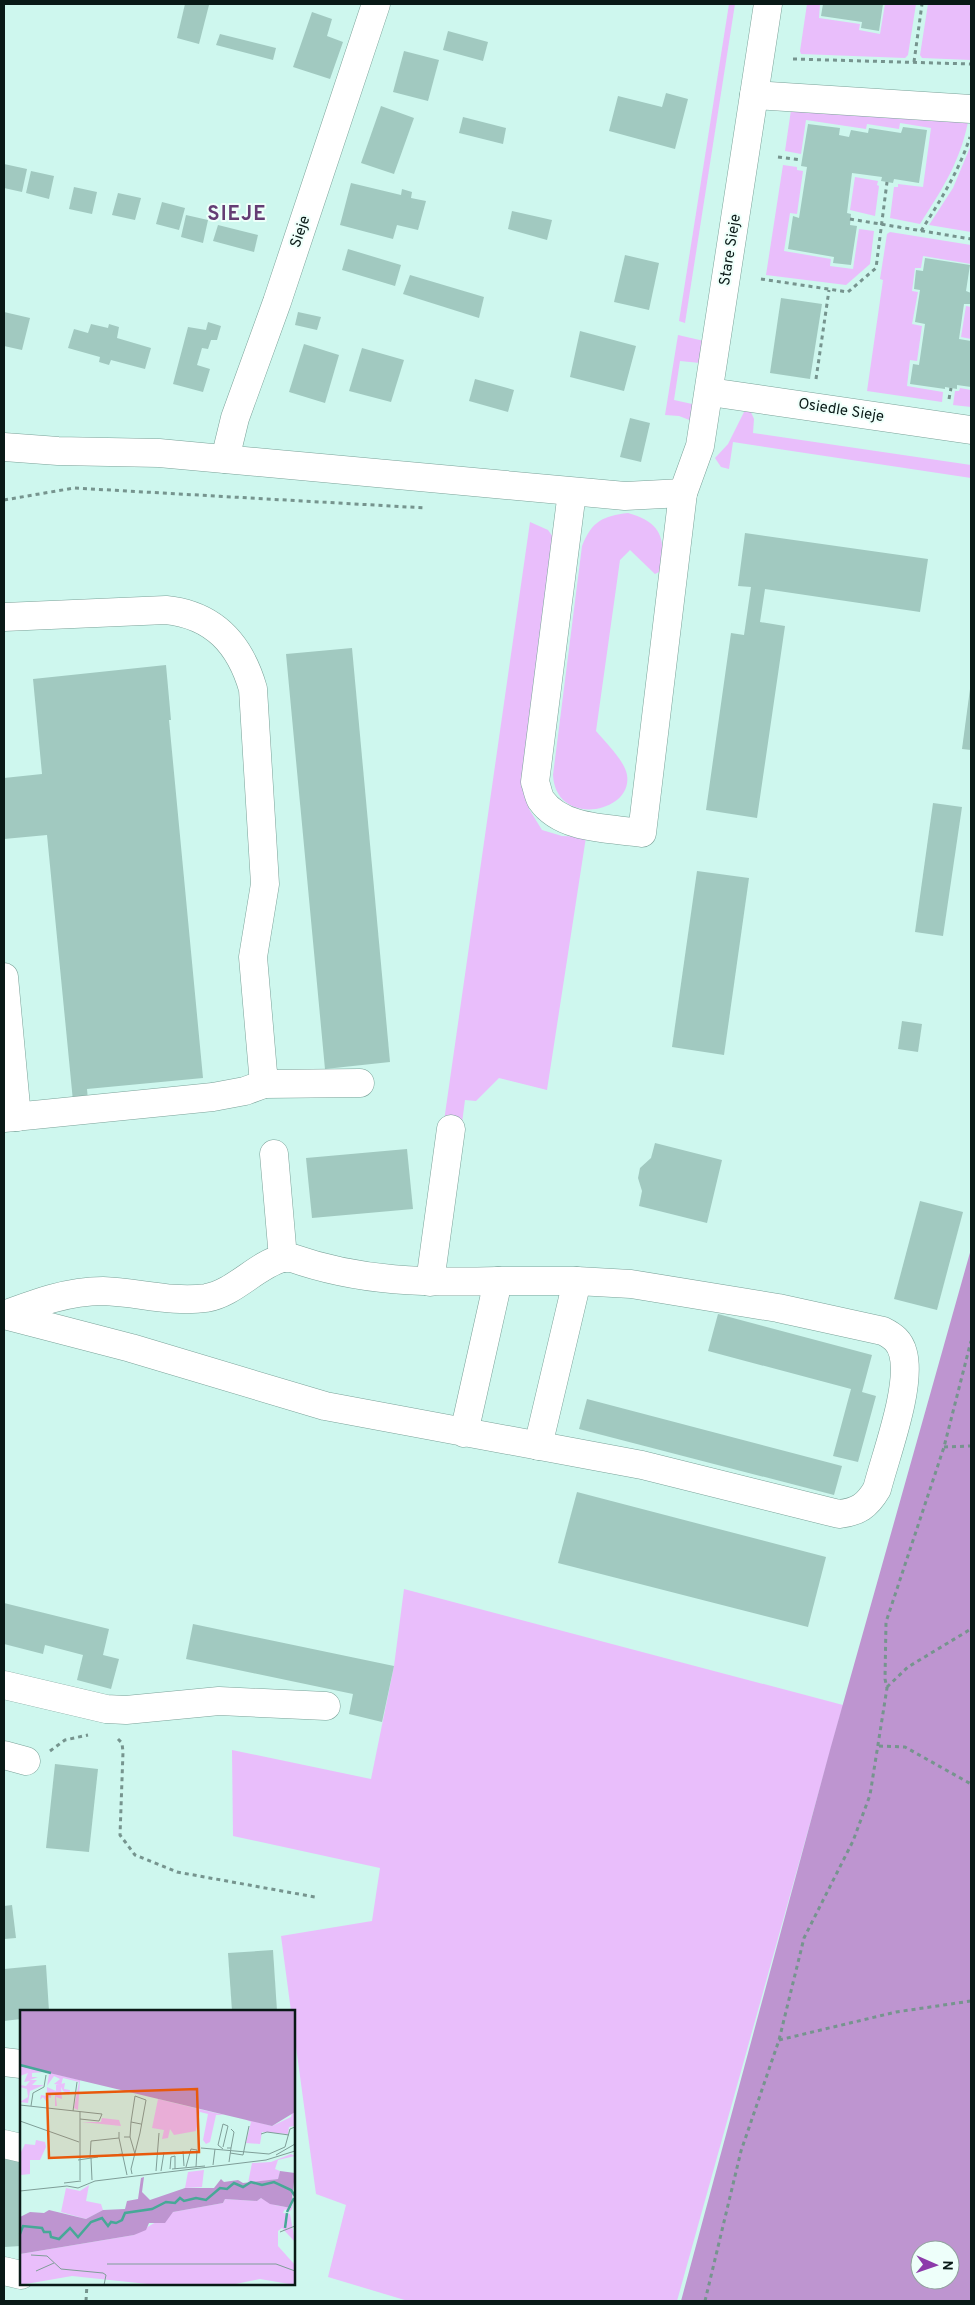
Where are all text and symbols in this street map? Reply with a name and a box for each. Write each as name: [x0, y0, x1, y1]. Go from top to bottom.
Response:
district label: SIEJE: [207, 202, 267, 228]
street label: Sieje: [287, 213, 315, 251]
street label: Stare Sieje: [716, 213, 746, 287]
street label: Osiedle Sieje: [797, 395, 885, 427]
inset map: [20, 2010, 295, 2285]
north arrow: [910, 2240, 960, 2290]
text: N: [938, 2260, 955, 2271]

